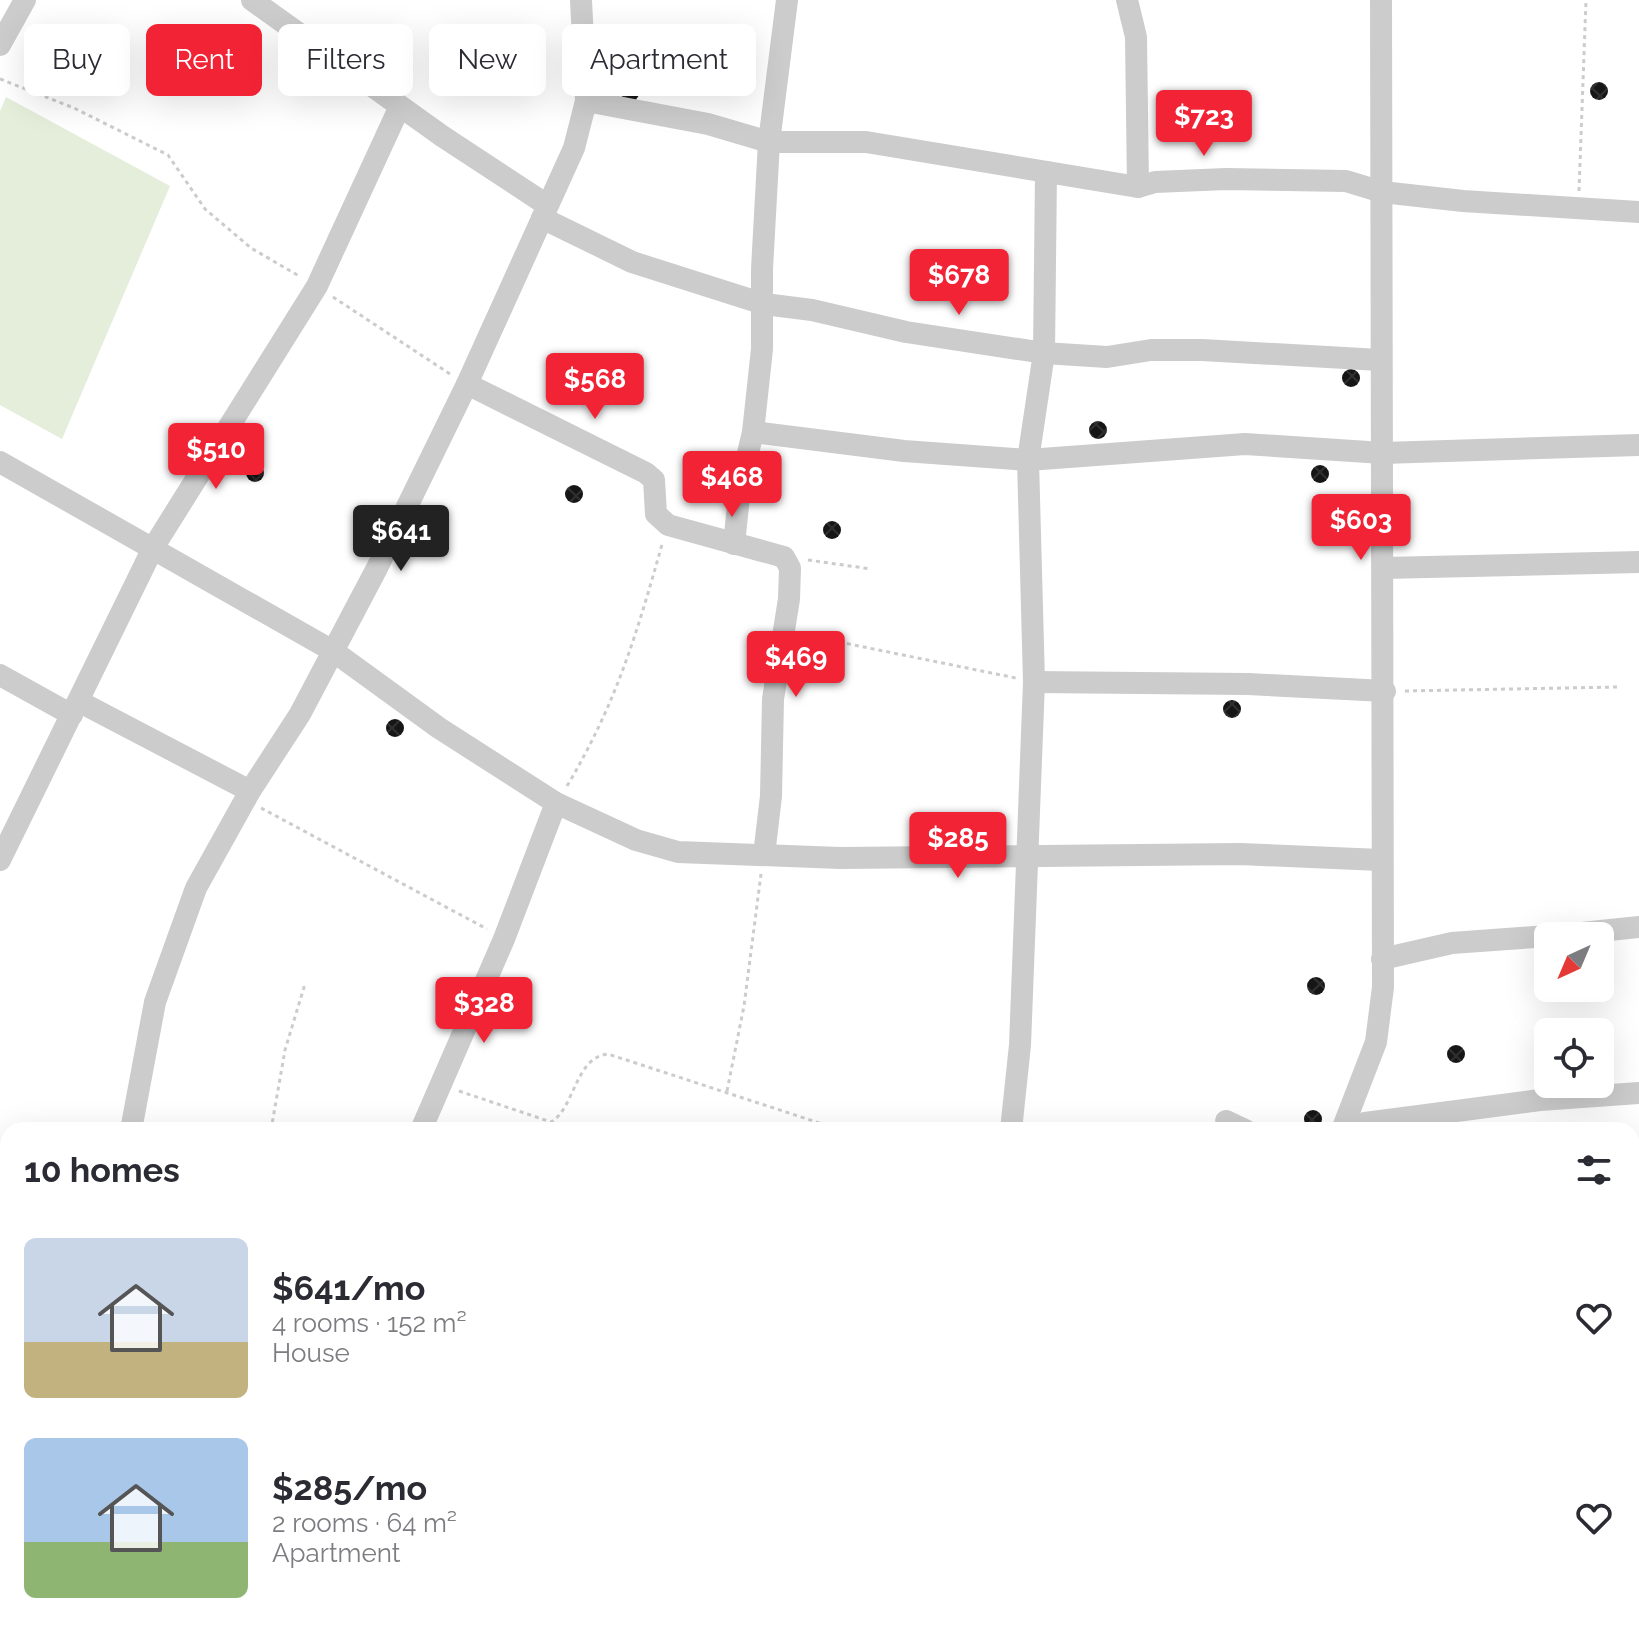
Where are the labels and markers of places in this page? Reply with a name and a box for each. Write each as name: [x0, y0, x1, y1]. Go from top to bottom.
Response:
pin: $723: [1157, 90, 1251, 158]
pin: $678: [912, 249, 1006, 317]
pin: $568: [548, 353, 642, 421]
pin: $510: [169, 423, 263, 491]
pin: $468: [685, 451, 779, 519]
pin: $603: [1314, 494, 1408, 562]
pin: $641: [354, 505, 448, 573]
pin: $469: [749, 631, 843, 699]
pin: $285: [911, 812, 1005, 880]
pin: $328: [437, 977, 531, 1045]

